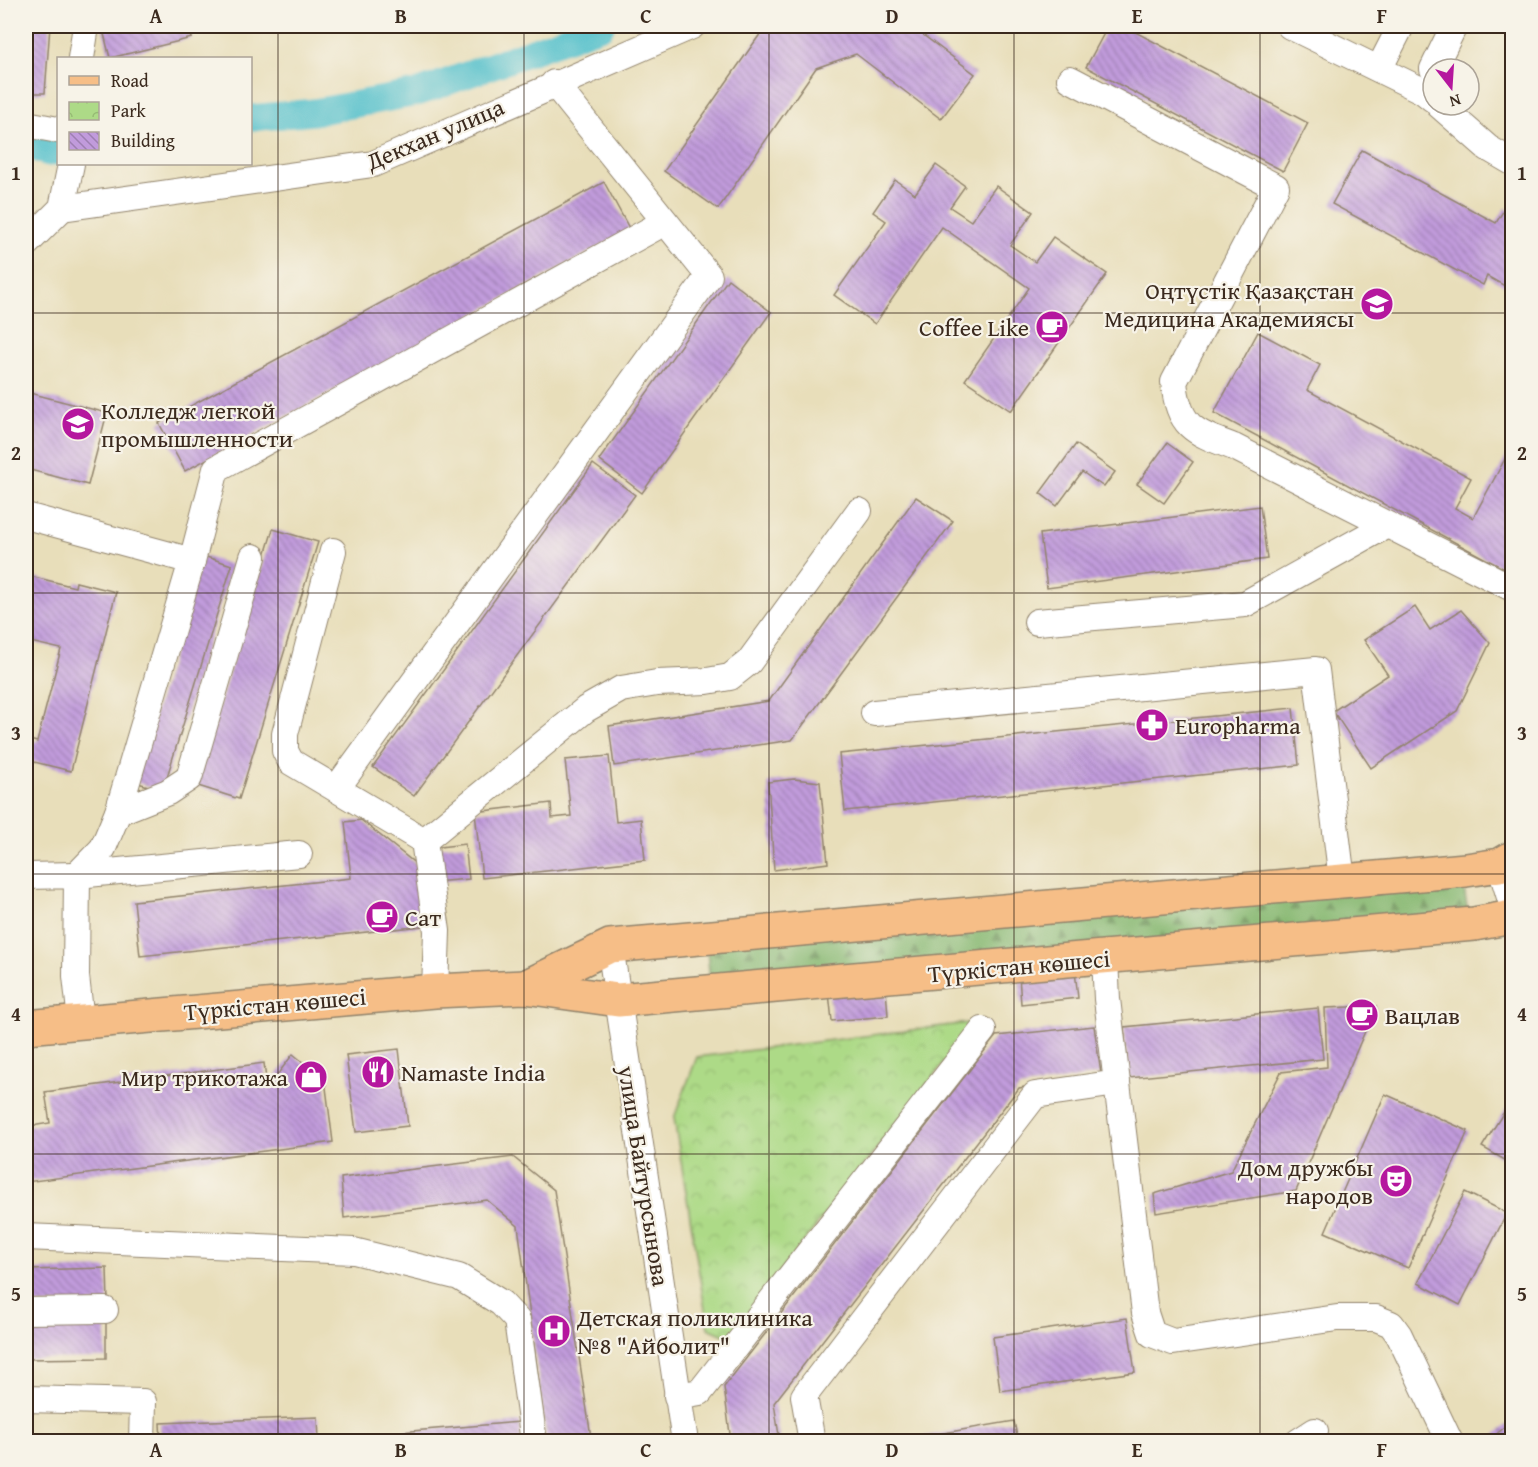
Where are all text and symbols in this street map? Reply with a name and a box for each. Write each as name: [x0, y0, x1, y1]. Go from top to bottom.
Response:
text: A: [150, 1, 163, 30]
text: B: [395, 1, 407, 30]
text: C: [640, 1, 652, 30]
text: D: [885, 1, 899, 30]
text: E: [1132, 1, 1143, 30]
text: F: [1377, 1, 1387, 30]
legend: [57, 57, 252, 165]
north arrow: [1421, 57, 1481, 117]
text: Road: [111, 67, 149, 94]
text: N: [1446, 88, 1464, 114]
street label: Декхан улица: [360, 89, 510, 179]
text: Park: [111, 97, 147, 124]
text: Building: [111, 127, 175, 154]
text: 1: [11, 158, 21, 187]
text: 1: [1517, 158, 1527, 187]
place label: Оңтүстік Қазақстан Медицина Академиясы: [1104, 273, 1354, 336]
school or university icon: Оңтүстік Қазақстан Медицина Академиясы: [1359, 286, 1395, 322]
cafe icon: Coffee Like: [1034, 309, 1070, 345]
place label: Coffee Like: [919, 310, 1029, 345]
place label: Колледж легкой промышленности: [101, 393, 293, 456]
school or university icon: Колледж легкой промышленности: [60, 406, 96, 442]
text: 2: [11, 438, 21, 467]
text: 2: [1517, 438, 1527, 467]
pharmacy icon: Europharma: [1134, 707, 1170, 743]
place label: Europharma: [1175, 708, 1301, 743]
text: 3: [11, 718, 21, 747]
text: 3: [1517, 718, 1527, 747]
cafe icon: Сат: [364, 899, 400, 935]
place label: Сат: [405, 900, 441, 935]
street label: Түркістан көшесі: [926, 941, 1112, 991]
street label: Түркістан көшесі: [182, 979, 368, 1029]
cafe icon: Вацлав: [1344, 997, 1380, 1033]
place label: Вацлав: [1385, 998, 1460, 1033]
text: 4: [11, 999, 21, 1028]
text: 4: [1517, 999, 1527, 1028]
restaurant icon: Namaste India: [360, 1054, 396, 1090]
place label: Namaste India: [401, 1055, 546, 1090]
shop icon: Мир трикотажа: [293, 1059, 329, 1095]
place label: Мир трикотажа: [121, 1060, 289, 1095]
street label: улица Байтурсынова: [609, 1062, 679, 1289]
place label: Дом дружбы народов: [1237, 1150, 1373, 1213]
theatre icon: Дом дружбы народов: [1378, 1163, 1414, 1199]
text: 5: [11, 1279, 21, 1308]
text: 5: [1517, 1279, 1527, 1308]
place label: Детская поликлиника №8 "Айболит": [576, 1300, 813, 1363]
hospital icon: Детская поликлиника №8 "Айболит": [536, 1313, 572, 1349]
text: A: [150, 1435, 163, 1464]
text: B: [395, 1435, 407, 1464]
text: C: [640, 1435, 652, 1464]
text: D: [885, 1435, 899, 1464]
text: E: [1132, 1435, 1143, 1464]
text: F: [1377, 1435, 1387, 1464]

